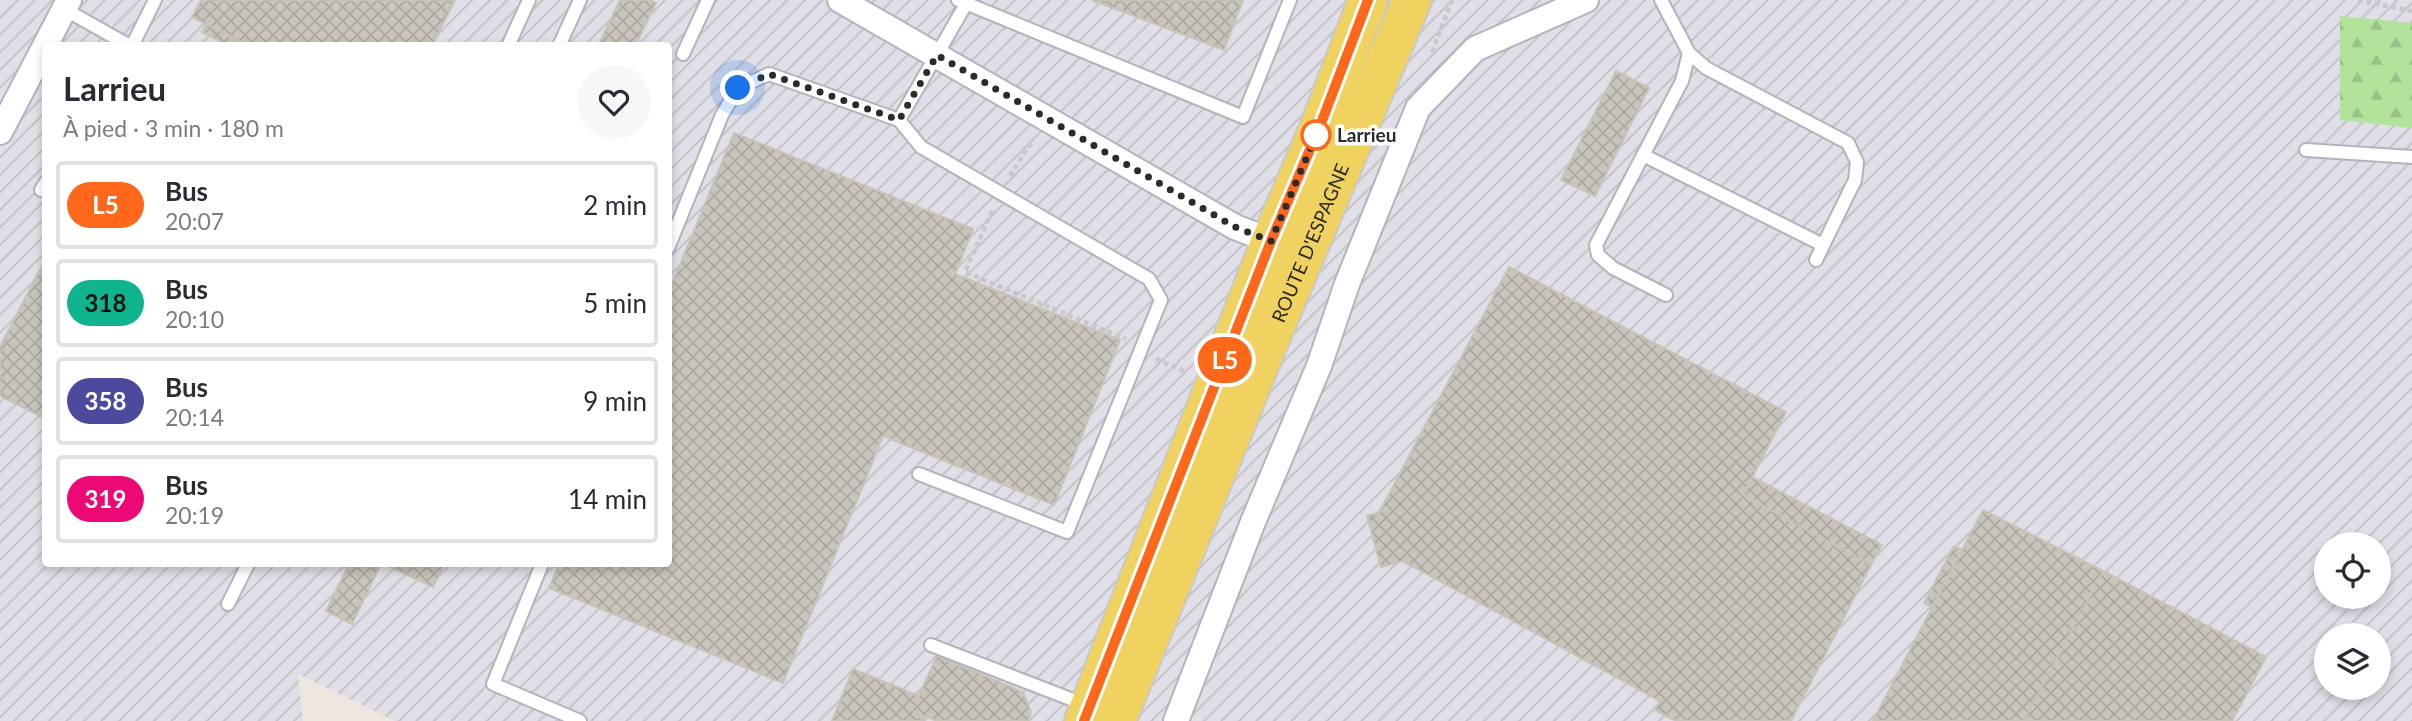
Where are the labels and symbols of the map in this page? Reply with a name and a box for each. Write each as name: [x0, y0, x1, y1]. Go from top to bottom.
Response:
your location: [720, 70, 755, 105]
marker: Larrieu: [1301, 120, 1331, 150]
place label: Larrieu: [1337, 123, 1396, 146]
street label: ROUTE D'ESPAGNE: [1266, 160, 1353, 326]
line badge: L5: [1194, 337, 1256, 383]

